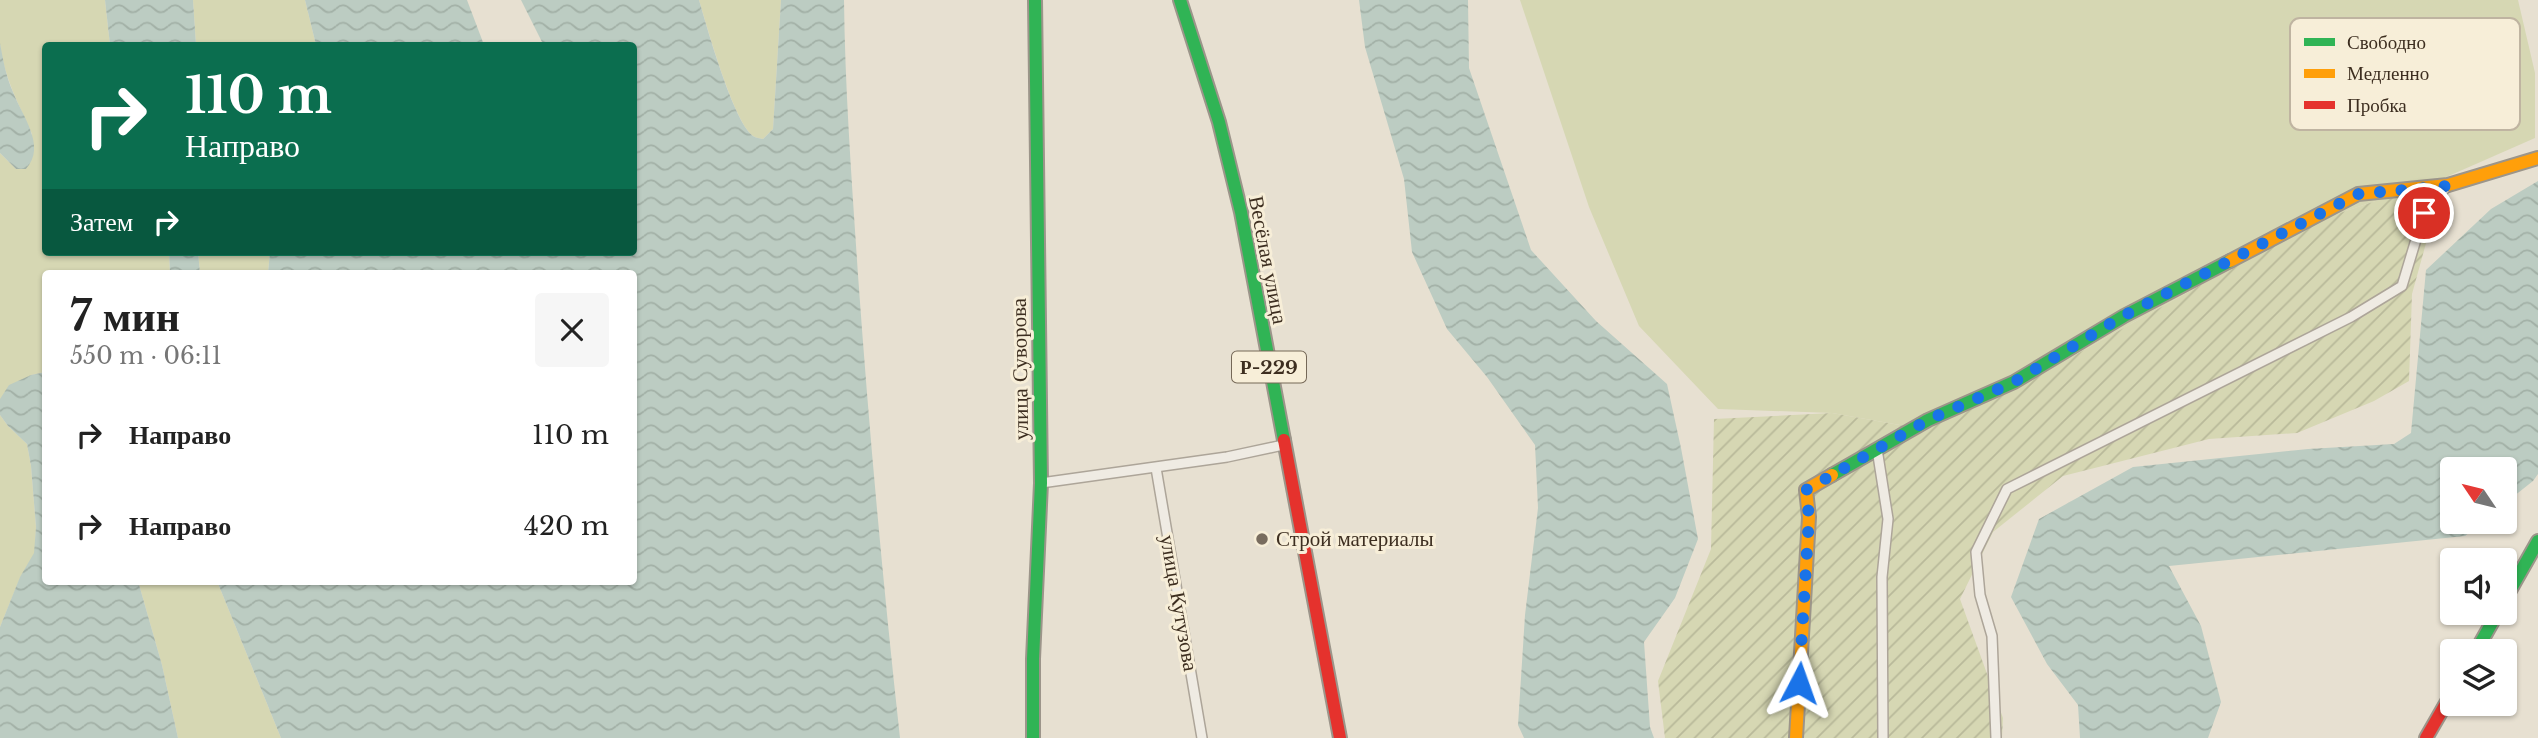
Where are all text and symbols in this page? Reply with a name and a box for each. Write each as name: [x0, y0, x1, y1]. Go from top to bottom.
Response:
legend: [2290, 18, 2520, 130]
text: Свободно: [2347, 31, 2426, 54]
text: Медленно: [2347, 62, 2429, 85]
text: 110 m: [185, 65, 332, 126]
icon: right: [70, 70, 161, 161]
text: Пробка: [2347, 94, 2407, 117]
text: Направо: [185, 126, 300, 166]
pin: [2394, 183, 2454, 243]
street label: Весёлая улица: [1243, 194, 1293, 327]
icon: arrive: [2405, 194, 2443, 232]
icon: right: [147, 203, 185, 241]
text: Затем: [70, 206, 133, 238]
text: 7 мин: [70, 290, 180, 342]
button: close: [535, 293, 609, 367]
street label: улица Суворова: [1006, 297, 1034, 440]
text: 550 m · 06:11: [70, 342, 222, 370]
road number: Р-229: [1232, 352, 1306, 382]
icon: right: [70, 416, 108, 454]
text: Направо: [129, 419, 231, 451]
text: 110 m: [532, 419, 609, 451]
north arrow: [2440, 457, 2516, 534]
map controls: [2440, 457, 2517, 716]
icon: right: [70, 507, 108, 545]
text: Направо: [129, 510, 231, 542]
text: 420 m: [524, 510, 609, 542]
place label: Строй материалы: [1276, 526, 1434, 552]
marker: Строй материалы: [1254, 531, 1270, 547]
street label: улица Кутузова: [1154, 533, 1204, 674]
button: sound: [2440, 548, 2517, 625]
button: layers: [2440, 639, 2517, 716]
position arrow: [1762, 646, 1836, 720]

